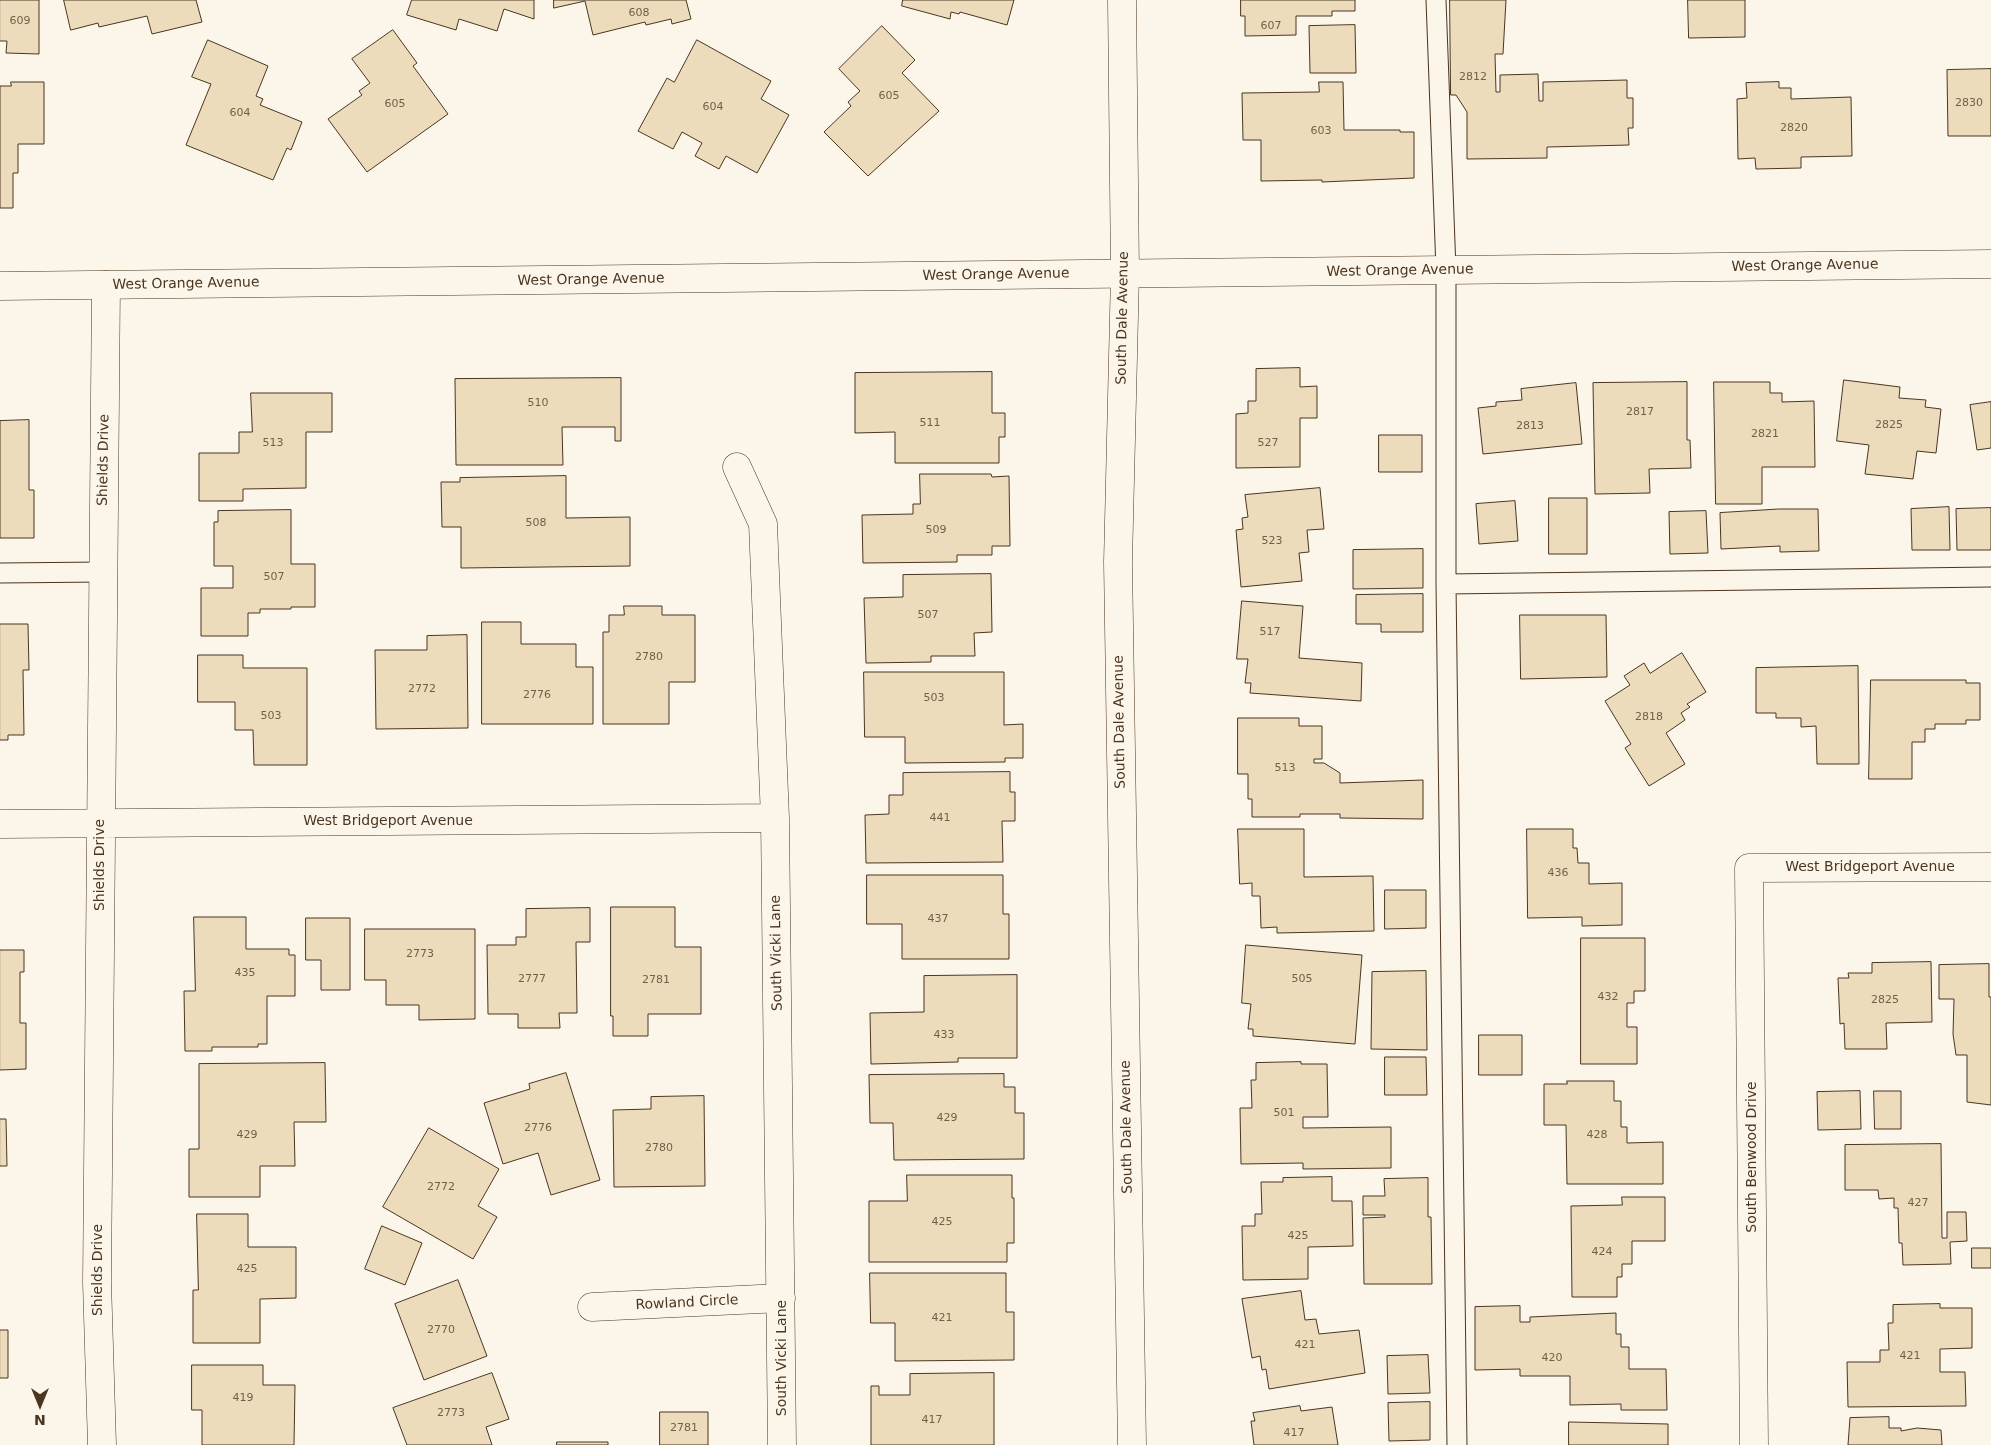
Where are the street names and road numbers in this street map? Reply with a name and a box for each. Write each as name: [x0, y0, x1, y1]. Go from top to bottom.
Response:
street label: South Dale Avenue: [1113, 251, 1133, 385]
street label: West Orange Avenue: [1731, 256, 1879, 276]
street label: West Orange Avenue: [1326, 261, 1474, 281]
street label: West Orange Avenue: [922, 265, 1070, 285]
street label: West Orange Avenue: [517, 270, 665, 290]
street label: West Orange Avenue: [112, 274, 260, 294]
street label: Shields Drive: [95, 414, 113, 506]
street label: South Dale Avenue: [1110, 655, 1130, 789]
street label: West Bridgeport Avenue: [303, 813, 473, 829]
street label: Shields Drive: [92, 819, 108, 911]
street label: West Bridgeport Avenue: [1785, 859, 1955, 875]
street label: South Vicki Lane: [768, 895, 786, 1011]
street label: South Dale Avenue: [1117, 1060, 1137, 1194]
street label: South Benwood Drive: [1744, 1081, 1760, 1233]
street label: Shields Drive: [90, 1224, 106, 1316]
street label: Rowland Circle: [635, 1292, 739, 1314]
street label: South Vicki Lane: [774, 1300, 790, 1416]

